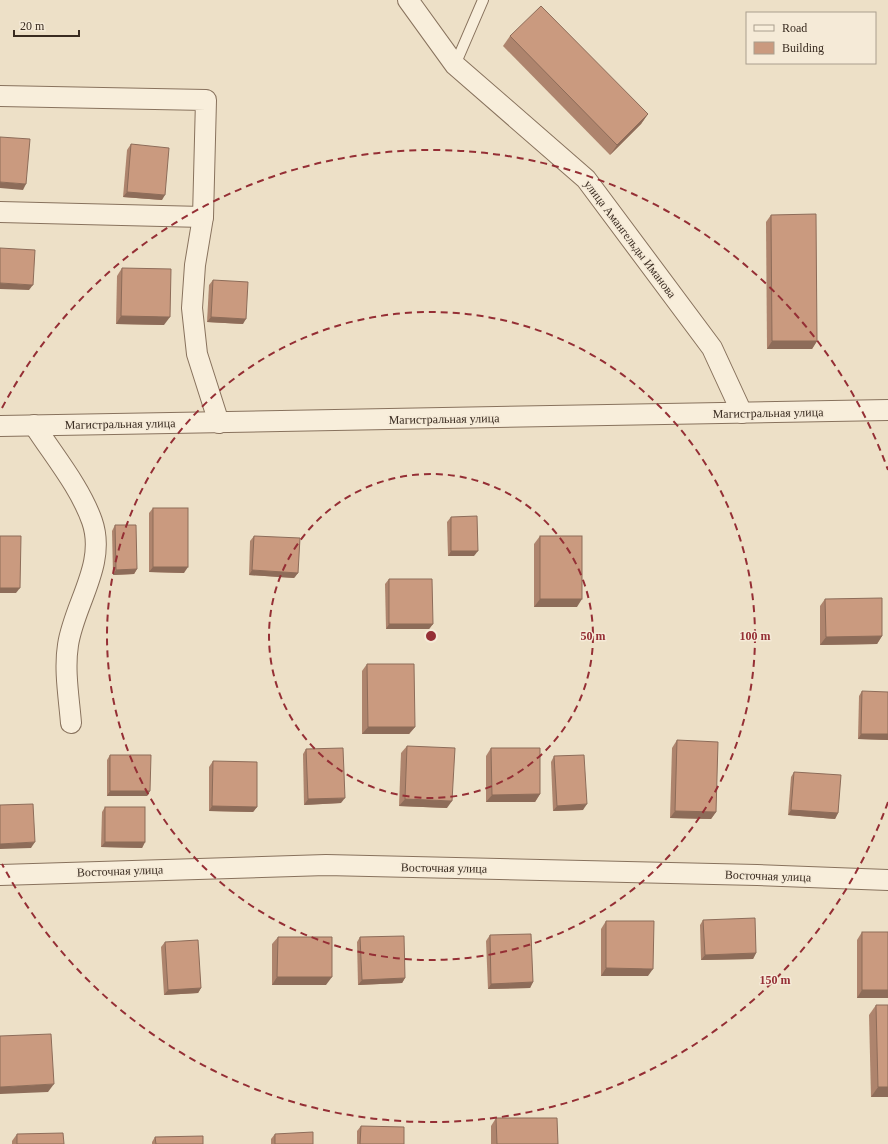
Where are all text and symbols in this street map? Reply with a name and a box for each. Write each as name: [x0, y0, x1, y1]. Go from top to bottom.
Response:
scale bar: [14, 12, 79, 38]
legend: [746, 12, 876, 64]
text: 20 m: [20, 19, 45, 33]
text: Road: [782, 21, 807, 35]
text: Building: [782, 41, 824, 55]
street label: улица Амангельды Иманова: [581, 177, 679, 301]
street label: Магистральная улица: [712, 405, 824, 421]
street label: Магистральная улица: [388, 411, 500, 427]
street label: Магистральная улица: [64, 416, 176, 432]
centre of rings: [424, 629, 438, 643]
text: 50 m: [581, 629, 606, 643]
text: 100 m: [740, 629, 771, 643]
street label: Восточная улица: [401, 860, 488, 876]
street label: Восточная улица: [77, 862, 164, 880]
street label: Восточная улица: [725, 867, 812, 885]
text: 150 m: [760, 973, 791, 987]

